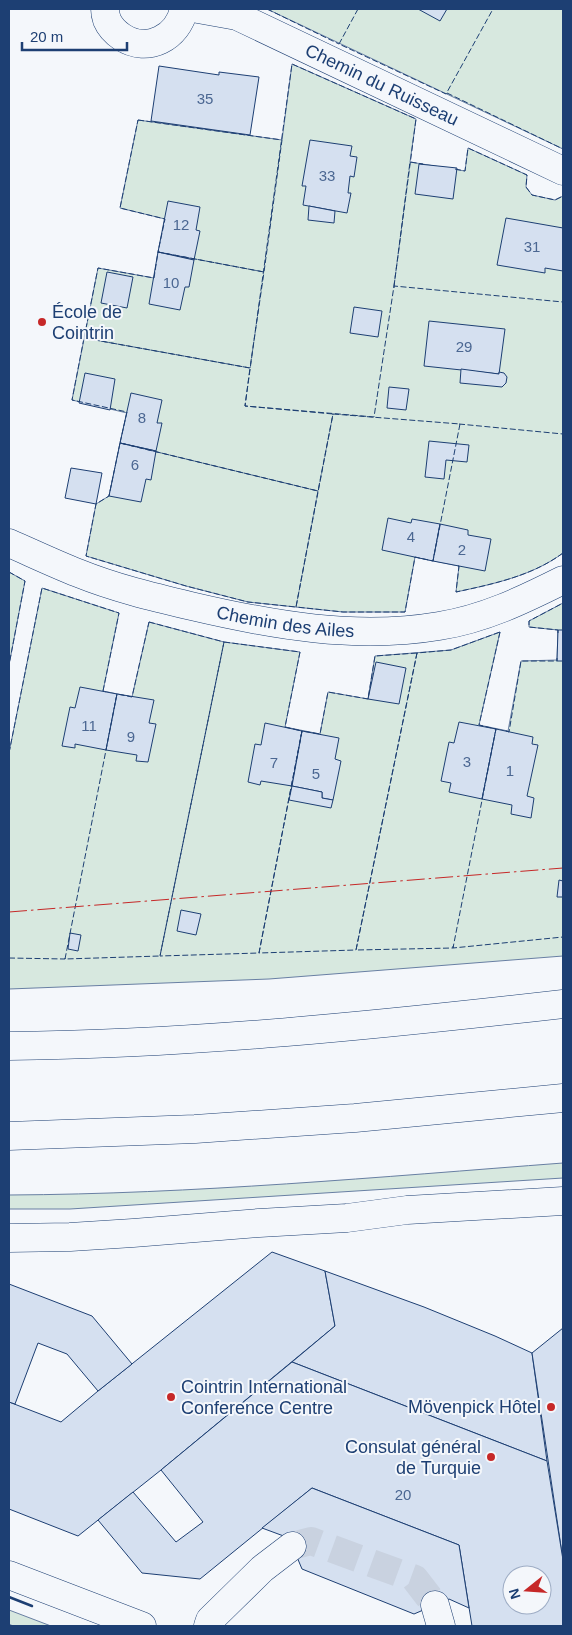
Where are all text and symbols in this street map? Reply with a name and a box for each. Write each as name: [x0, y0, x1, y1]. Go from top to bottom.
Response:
scale bar: [22, 20, 128, 52]
text: 20 m: [30, 28, 63, 45]
street label: Chemin du Ruisseau: [302, 40, 462, 130]
house number: 35: [197, 90, 213, 107]
house number: 33: [319, 167, 335, 184]
house number: 12: [173, 216, 189, 233]
house number: 31: [524, 238, 540, 255]
house number: 10: [163, 274, 179, 291]
place label: École de Cointrin: [52, 302, 122, 343]
marker: École de Cointrin: [36, 316, 48, 328]
house number: 29: [456, 338, 472, 355]
house number: 8: [138, 409, 146, 426]
house number: 6: [131, 456, 139, 473]
house number: 4: [407, 528, 415, 545]
house number: 2: [458, 541, 466, 558]
street label: Chemin des Ailes: [215, 602, 355, 641]
house number: 11: [81, 717, 97, 734]
house number: 9: [127, 728, 135, 745]
house number: 3: [463, 753, 471, 770]
house number: 7: [270, 754, 278, 771]
house number: 1: [506, 762, 514, 779]
house number: 5: [312, 765, 320, 782]
place label: Cointrin International Conference Centre: [181, 1377, 347, 1418]
marker: Cointrin International Conference Centre: [165, 1391, 177, 1403]
place label: Mövenpick Hôtel: [408, 1397, 541, 1417]
marker: Mövenpick Hôtel: [545, 1401, 557, 1413]
place label: Consulat général de Turquie: [345, 1437, 481, 1478]
marker: Consulat général de Turquie: [485, 1451, 497, 1463]
house number: 20: [395, 1486, 411, 1503]
north arrow: [502, 1565, 552, 1615]
text: N: [505, 1587, 524, 1601]

